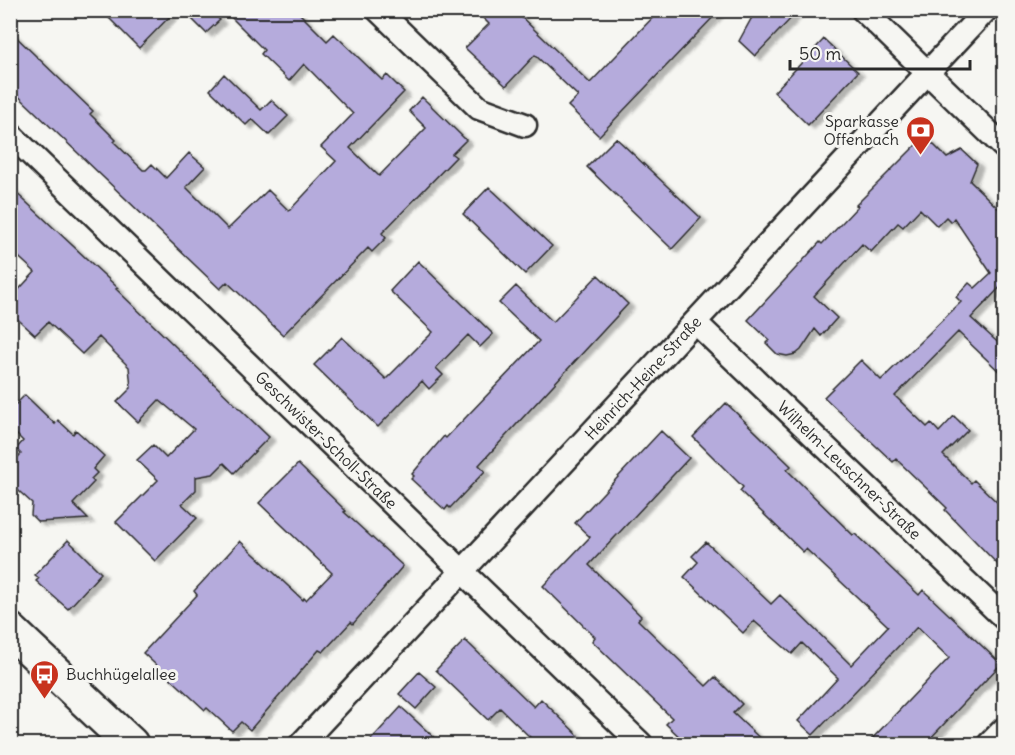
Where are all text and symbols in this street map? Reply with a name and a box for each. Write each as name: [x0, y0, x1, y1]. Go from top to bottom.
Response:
scale bar: [790, 33, 970, 71]
text: 50 m: [799, 42, 841, 65]
place label: Sparkasse Offenbach: [823, 111, 899, 149]
bank icon: Sparkasse Offenbach: [904, 114, 936, 156]
street label: Heinrich-Heine-Straße: [580, 312, 705, 444]
street label: Geschwister-Scholl-Straße: [251, 367, 402, 513]
street label: Wilhelm-Leuschner-Straße: [773, 397, 926, 544]
bus stop icon: Buchhügelallee: [29, 658, 61, 700]
place label: Buchhügelallee: [66, 664, 176, 684]

